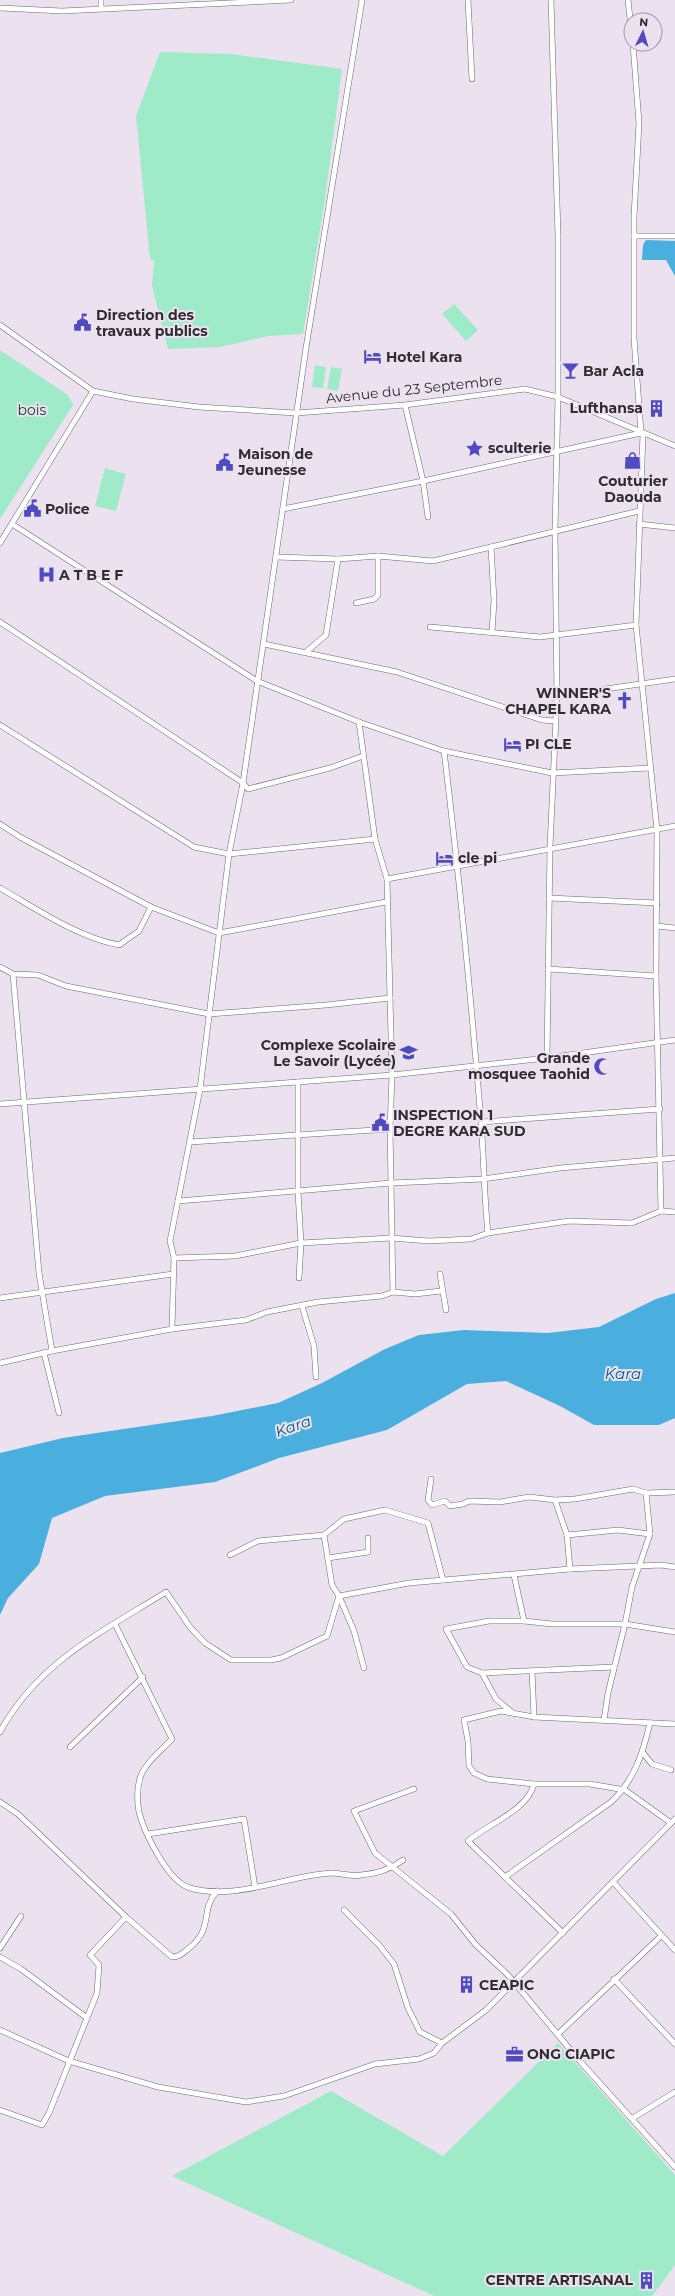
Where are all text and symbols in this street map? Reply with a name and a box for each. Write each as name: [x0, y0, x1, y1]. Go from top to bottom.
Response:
north arrow: [623, 12, 663, 52]
text: N: [639, 15, 649, 29]
place label: Direction des travaux publics: [96, 306, 208, 340]
public building icon: Direction des travaux publics: [73, 313, 93, 333]
hotel icon: Hotel Kara: [363, 347, 383, 367]
place label: Hotel Kara: [386, 348, 462, 366]
bar icon: Bar Acla: [560, 361, 580, 381]
place label: Bar Acla: [583, 362, 644, 380]
street label: Avenue du 23 Septembre: [325, 371, 503, 407]
building icon: Lufthansa: [646, 398, 666, 418]
place label: Lufthansa: [569, 399, 643, 417]
park label: bois: [18, 401, 47, 419]
place icon: sculterie: [465, 438, 485, 458]
place label: sculterie: [488, 439, 551, 457]
place label: Maison de Jeunesse: [237, 445, 313, 479]
shop icon: Couturier Daouda: [623, 451, 643, 471]
public building icon: Maison de Jeunesse: [215, 452, 235, 472]
place label: Couturier Daouda: [598, 472, 668, 506]
public building icon: Police: [22, 499, 42, 519]
place label: Police: [45, 500, 90, 518]
hospital icon: A T B E F: [36, 565, 56, 585]
place label: A T B E F: [58, 566, 123, 584]
place label: WINNER'S CHAPEL KARA: [505, 684, 611, 718]
church icon: WINNER'S CHAPEL KARA: [614, 691, 634, 711]
hotel icon: PI CLE: [502, 734, 522, 754]
place label: PI CLE: [525, 735, 572, 753]
hotel icon: cle pi: [435, 848, 455, 868]
place label: cle pi: [458, 849, 497, 867]
place label: Complexe Scolaire Le Savoir (Lycée): [261, 1036, 396, 1070]
school or university icon: Complexe Scolaire Le Savoir (Lycée): [399, 1043, 419, 1063]
place label: Grande mosquee Taohid: [468, 1049, 590, 1083]
mosque icon: Grande mosquee Taohid: [593, 1056, 613, 1076]
place label: INSPECTION 1 DEGRE KARA SUD: [393, 1106, 526, 1140]
public building icon: INSPECTION 1 DEGRE KARA SUD: [370, 1113, 390, 1133]
water label: Kara: [605, 1364, 641, 1383]
water label: Kara: [273, 1411, 313, 1441]
building icon: CEAPIC: [456, 1975, 476, 1995]
place label: CEAPIC: [479, 1976, 534, 1994]
office icon: ONG CIAPIC: [504, 2044, 524, 2064]
place label: ONG CIAPIC: [527, 2045, 615, 2063]
building icon: CENTRE ARTISANAL: [636, 2270, 656, 2290]
place label: CENTRE ARTISANAL: [486, 2271, 634, 2289]

